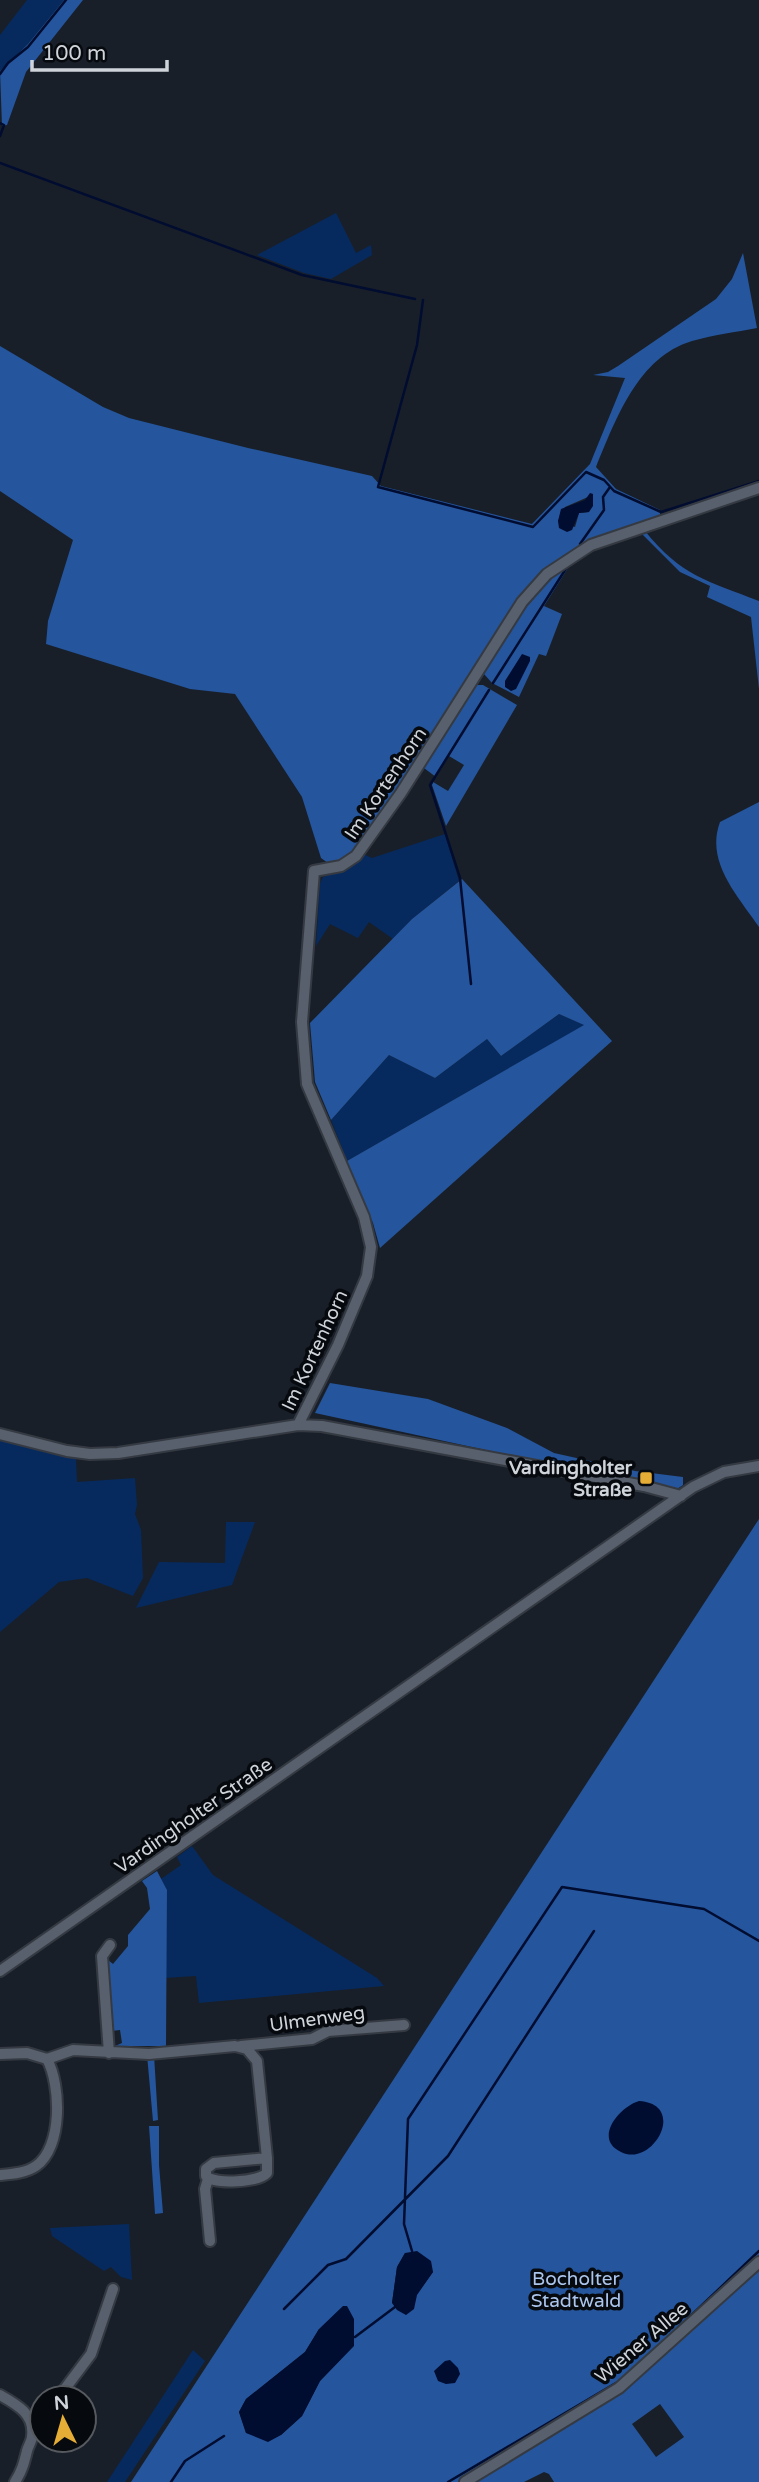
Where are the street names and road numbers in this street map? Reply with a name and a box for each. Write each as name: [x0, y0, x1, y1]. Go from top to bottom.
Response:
street label: Im Kortenhorn: [340, 723, 431, 844]
street label: Im Kortenhorn: [277, 1287, 352, 1414]
street label: Vardingholter Straße: [111, 1753, 276, 1878]
street label: Ulmenweg: [268, 2001, 366, 2037]
street label: Wiener Allee: [591, 2298, 692, 2388]

